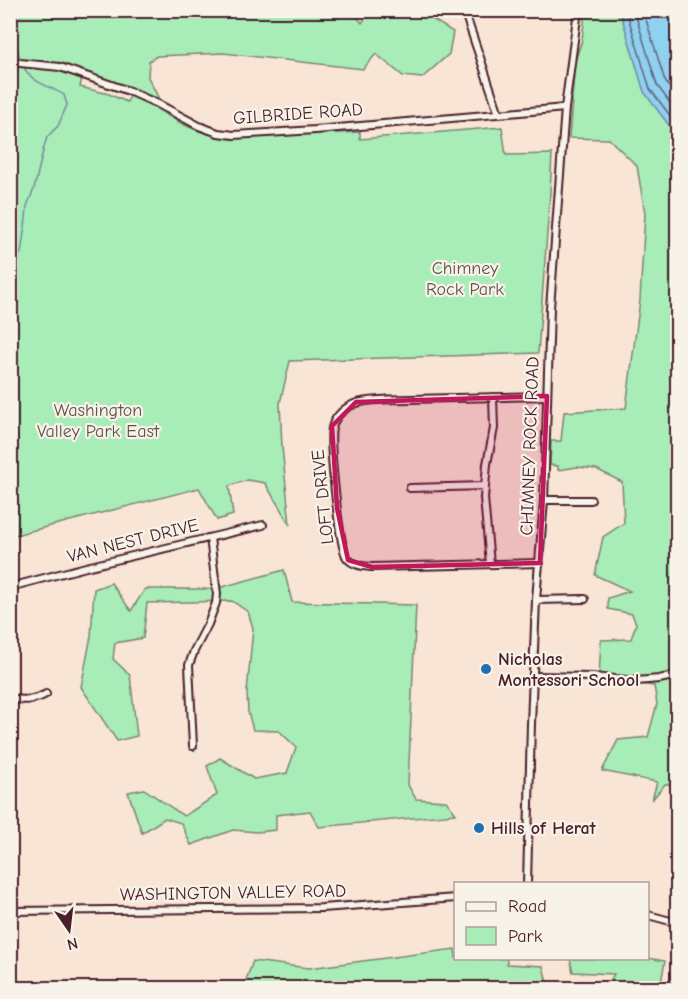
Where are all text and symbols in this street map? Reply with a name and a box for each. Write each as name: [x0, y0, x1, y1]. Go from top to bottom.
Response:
street label: GILBRIDE ROAD: [232, 99, 364, 129]
park label: Chimney Rock Park: [426, 258, 504, 300]
street label: CHIMNEY ROCK ROAD: [516, 356, 544, 536]
park label: Washington Valley Park East: [37, 400, 160, 442]
street label: LOFT DRIVE: [308, 448, 338, 546]
street label: VAN NEST DRIVE: [65, 515, 201, 567]
place label: Nicholas Montessori School: [498, 649, 639, 691]
marker: Nicholas Montessori School: [479, 662, 493, 676]
place label: Hills of Herat: [491, 818, 597, 839]
marker: Hills of Herat: [472, 821, 486, 835]
street label: WASHINGTON VALLEY ROAD: [120, 881, 346, 905]
legend: [454, 882, 649, 960]
text: Road: [508, 896, 547, 917]
north arrow: [39, 900, 99, 960]
text: Park: [508, 926, 543, 947]
text: N: [65, 934, 80, 954]

